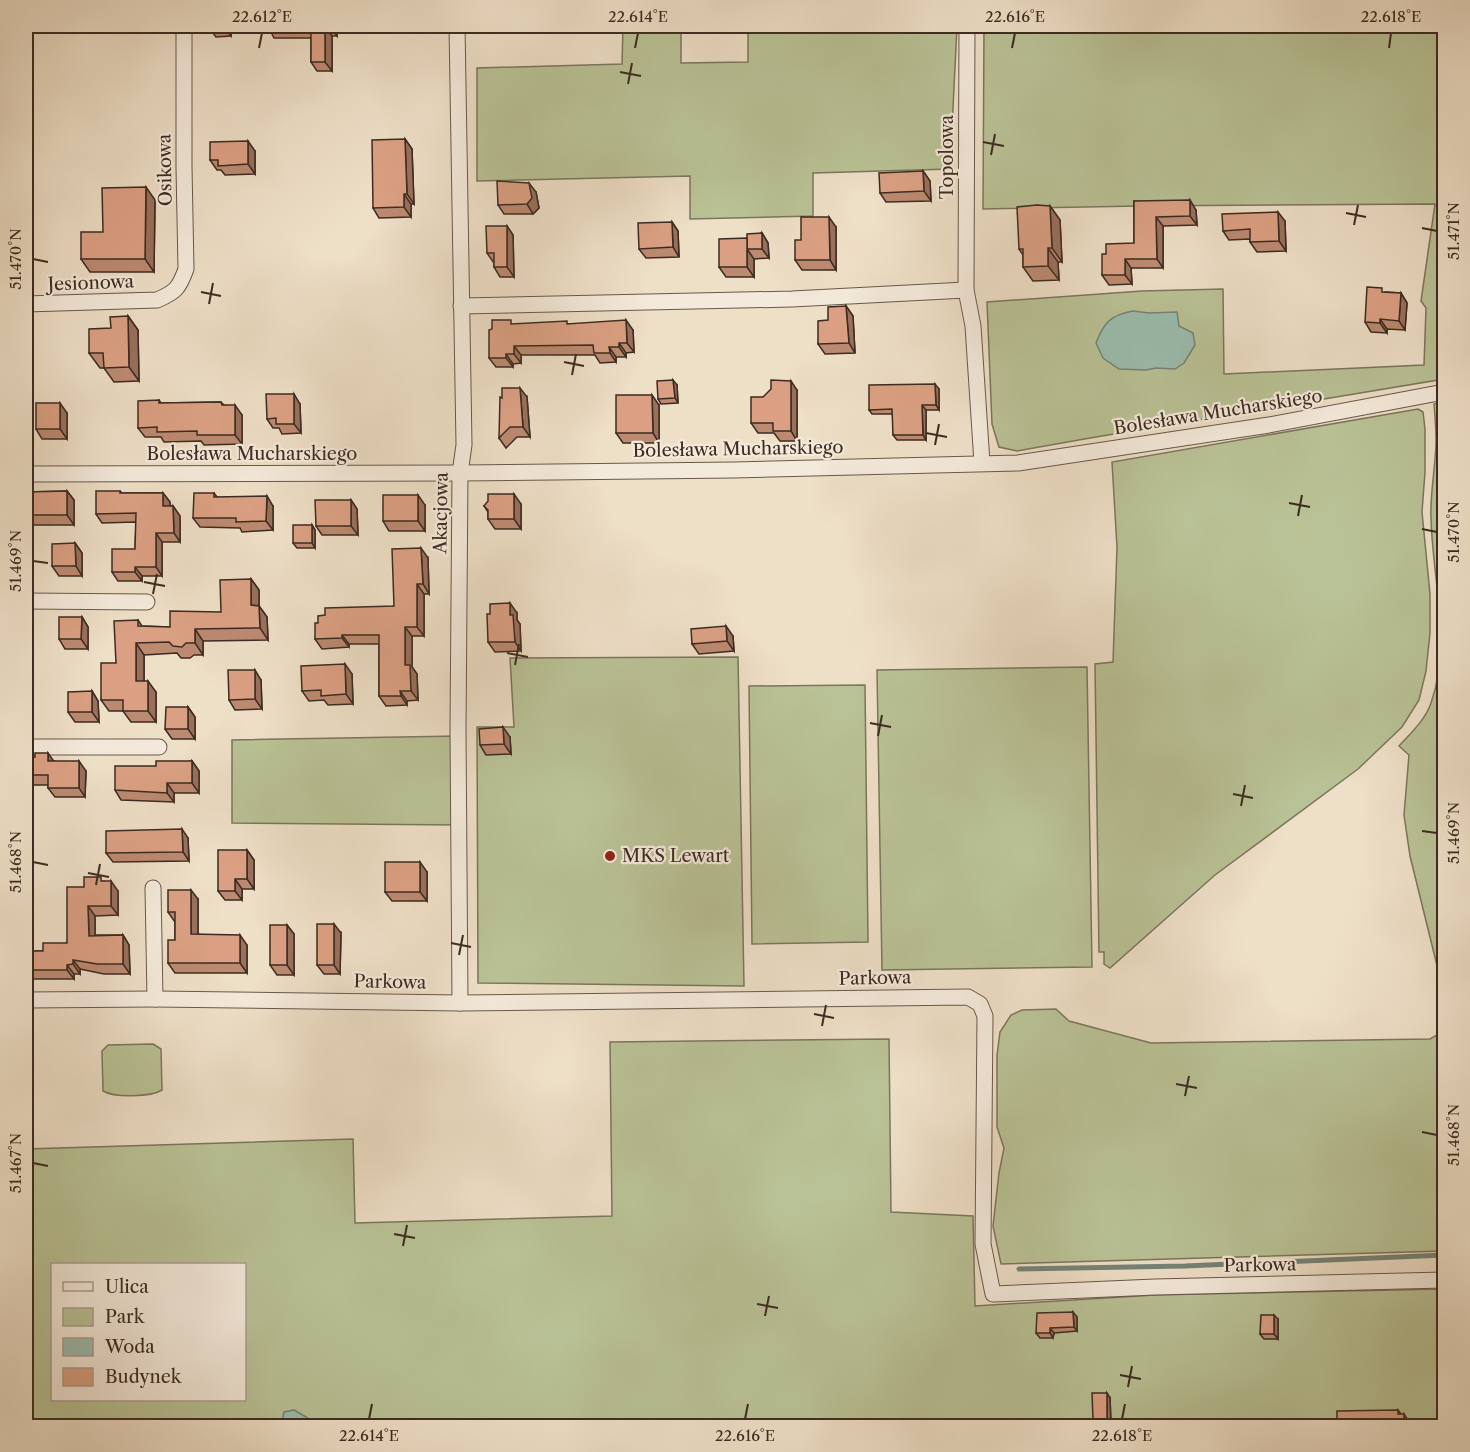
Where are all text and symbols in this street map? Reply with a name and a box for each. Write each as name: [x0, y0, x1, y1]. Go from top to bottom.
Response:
text: 22.612°E: [232, 7, 292, 26]
text: 22.614°E: [608, 7, 668, 26]
text: 22.616°E: [985, 7, 1045, 26]
text: 22.618°E: [1361, 7, 1421, 26]
street label: Topolowa: [936, 114, 958, 199]
street label: Osikowa: [153, 133, 177, 206]
text: 51.471°N: [1444, 202, 1463, 260]
text: 51.470°N: [6, 228, 25, 290]
street label: Jesionowa: [45, 270, 135, 296]
street label: Bolesława Mucharskiego: [1112, 385, 1324, 439]
street label: Bolesława Mucharskiego: [632, 436, 844, 462]
street label: Bolesława Mucharskiego: [147, 443, 357, 465]
street label: Akacjowa: [429, 471, 453, 555]
text: 51.470°N: [1444, 501, 1463, 563]
text: 51.469°N: [6, 530, 25, 592]
text: 51.469°N: [1444, 802, 1463, 864]
text: 51.468°N: [6, 831, 25, 893]
place label: MKS Lewart: [622, 845, 730, 867]
marker: MKS Lewart: [603, 849, 617, 863]
street label: Parkowa: [838, 966, 912, 990]
street label: Parkowa: [353, 970, 427, 994]
text: 51.468°N: [1444, 1104, 1463, 1166]
text: 51.467°N: [6, 1133, 25, 1193]
street label: Parkowa: [1223, 1253, 1297, 1277]
legend: [51, 1263, 246, 1401]
text: Ulica: [105, 1276, 149, 1298]
text: Park: [105, 1306, 146, 1328]
text: Woda: [104, 1336, 155, 1358]
text: Budynek: [105, 1366, 183, 1388]
text: 22.614°E: [339, 1426, 399, 1445]
text: 22.616°E: [715, 1426, 775, 1445]
text: 22.618°E: [1092, 1426, 1152, 1445]

